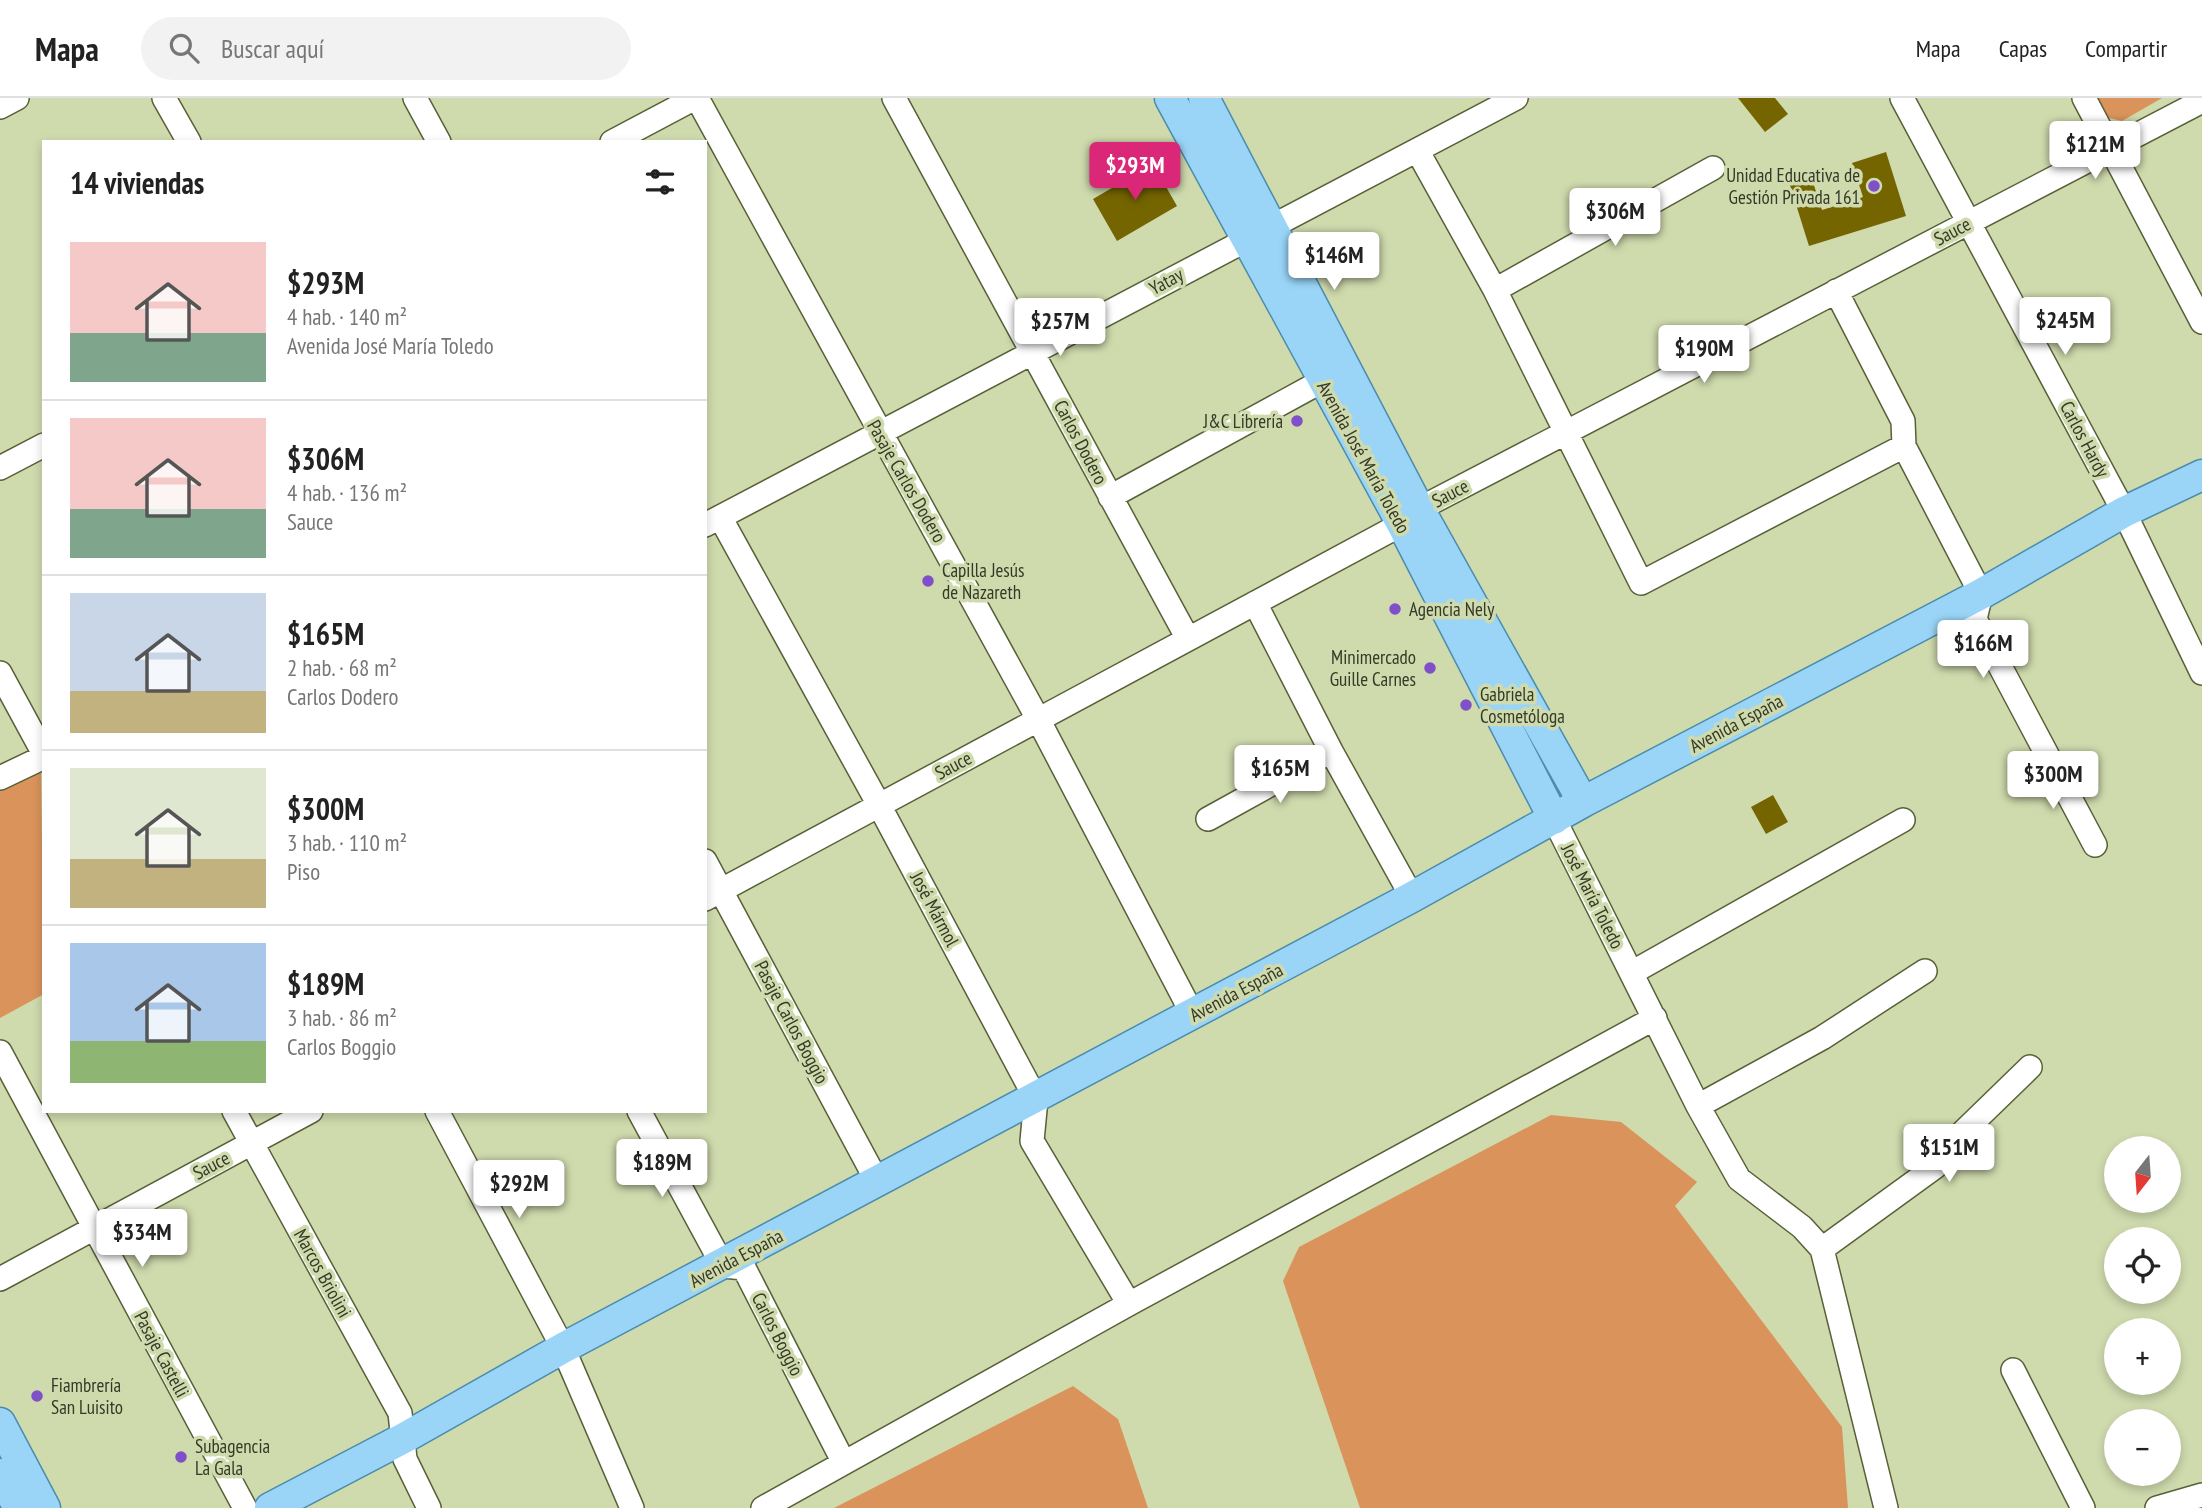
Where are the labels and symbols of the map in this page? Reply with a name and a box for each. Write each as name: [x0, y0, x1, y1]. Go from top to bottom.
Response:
pin: $121M: [2046, 122, 2144, 181]
pin: $293M: [1086, 142, 1184, 202]
place label: Unidad Educativa de Gestión Privada 161: [1726, 163, 1860, 209]
marker: Unidad Educativa de Gestión Privada 161: [1866, 178, 1882, 194]
pin: $306M: [1566, 188, 1664, 248]
street label: Sauce: [1929, 211, 1975, 251]
pin: $146M: [1285, 232, 1383, 292]
street label: Yatay: [1145, 262, 1188, 300]
pin: $245M: [2016, 298, 2114, 357]
pin: $257M: [1011, 299, 1109, 358]
pin: $190M: [1655, 326, 1753, 385]
street label: Avenida José María Toledo: [1312, 377, 1416, 537]
street label: Carlos Dodero: [1049, 396, 1113, 488]
street label: Carlos Hardy: [2055, 397, 2115, 482]
place label: J&C Librería: [1203, 409, 1283, 433]
marker: J&C Librería: [1289, 413, 1305, 429]
street label: Pasaje Carlos Dodero: [862, 415, 952, 547]
street label: Sauce: [1427, 473, 1473, 513]
place label: Capilla Jesús de Nazareth: [942, 558, 1024, 604]
marker: Capilla Jesús de Nazareth: [920, 573, 936, 589]
place label: Agencia Nely: [1409, 597, 1495, 621]
marker: Agencia Nely: [1387, 601, 1403, 617]
pin: $166M: [1934, 620, 2032, 680]
place label: Minimercado Guille Carnes: [1330, 645, 1416, 691]
marker: Minimercado Guille Carnes: [1422, 660, 1438, 676]
place label: Gabriela Cosmetóloga: [1480, 682, 1565, 728]
street label: Avenida España: [1685, 688, 1787, 758]
marker: Gabriela Cosmetóloga: [1458, 697, 1474, 713]
street label: Sauce: [930, 745, 976, 785]
pin: $165M: [1231, 746, 1329, 805]
pin: $300M: [2004, 752, 2102, 811]
street label: José María Toledo: [1556, 839, 1630, 953]
street label: José Mármol: [905, 867, 965, 951]
street label: Pasaje Carlos Boggio: [750, 956, 834, 1088]
street label: Avenida España: [1185, 957, 1287, 1027]
pin: $151M: [1900, 1124, 1998, 1184]
north arrow: [2104, 1136, 2180, 1213]
pin: $189M: [613, 1140, 711, 1199]
street label: Sauce: [188, 1145, 234, 1185]
pin: $292M: [470, 1160, 568, 1220]
pin: $334M: [93, 1210, 191, 1269]
street label: Avenida España: [685, 1223, 787, 1293]
street label: Marcos Briolini: [289, 1225, 357, 1321]
street label: Carlos Boggio: [747, 1288, 809, 1380]
street label: Pasaje Castelli: [129, 1307, 195, 1401]
place label: Fiambrería San Luisito: [51, 1373, 123, 1419]
marker: Fiambrería San Luisito: [29, 1388, 45, 1404]
place label: Subagencia La Gala: [195, 1434, 270, 1480]
marker: Subagencia La Gala: [173, 1449, 189, 1465]

